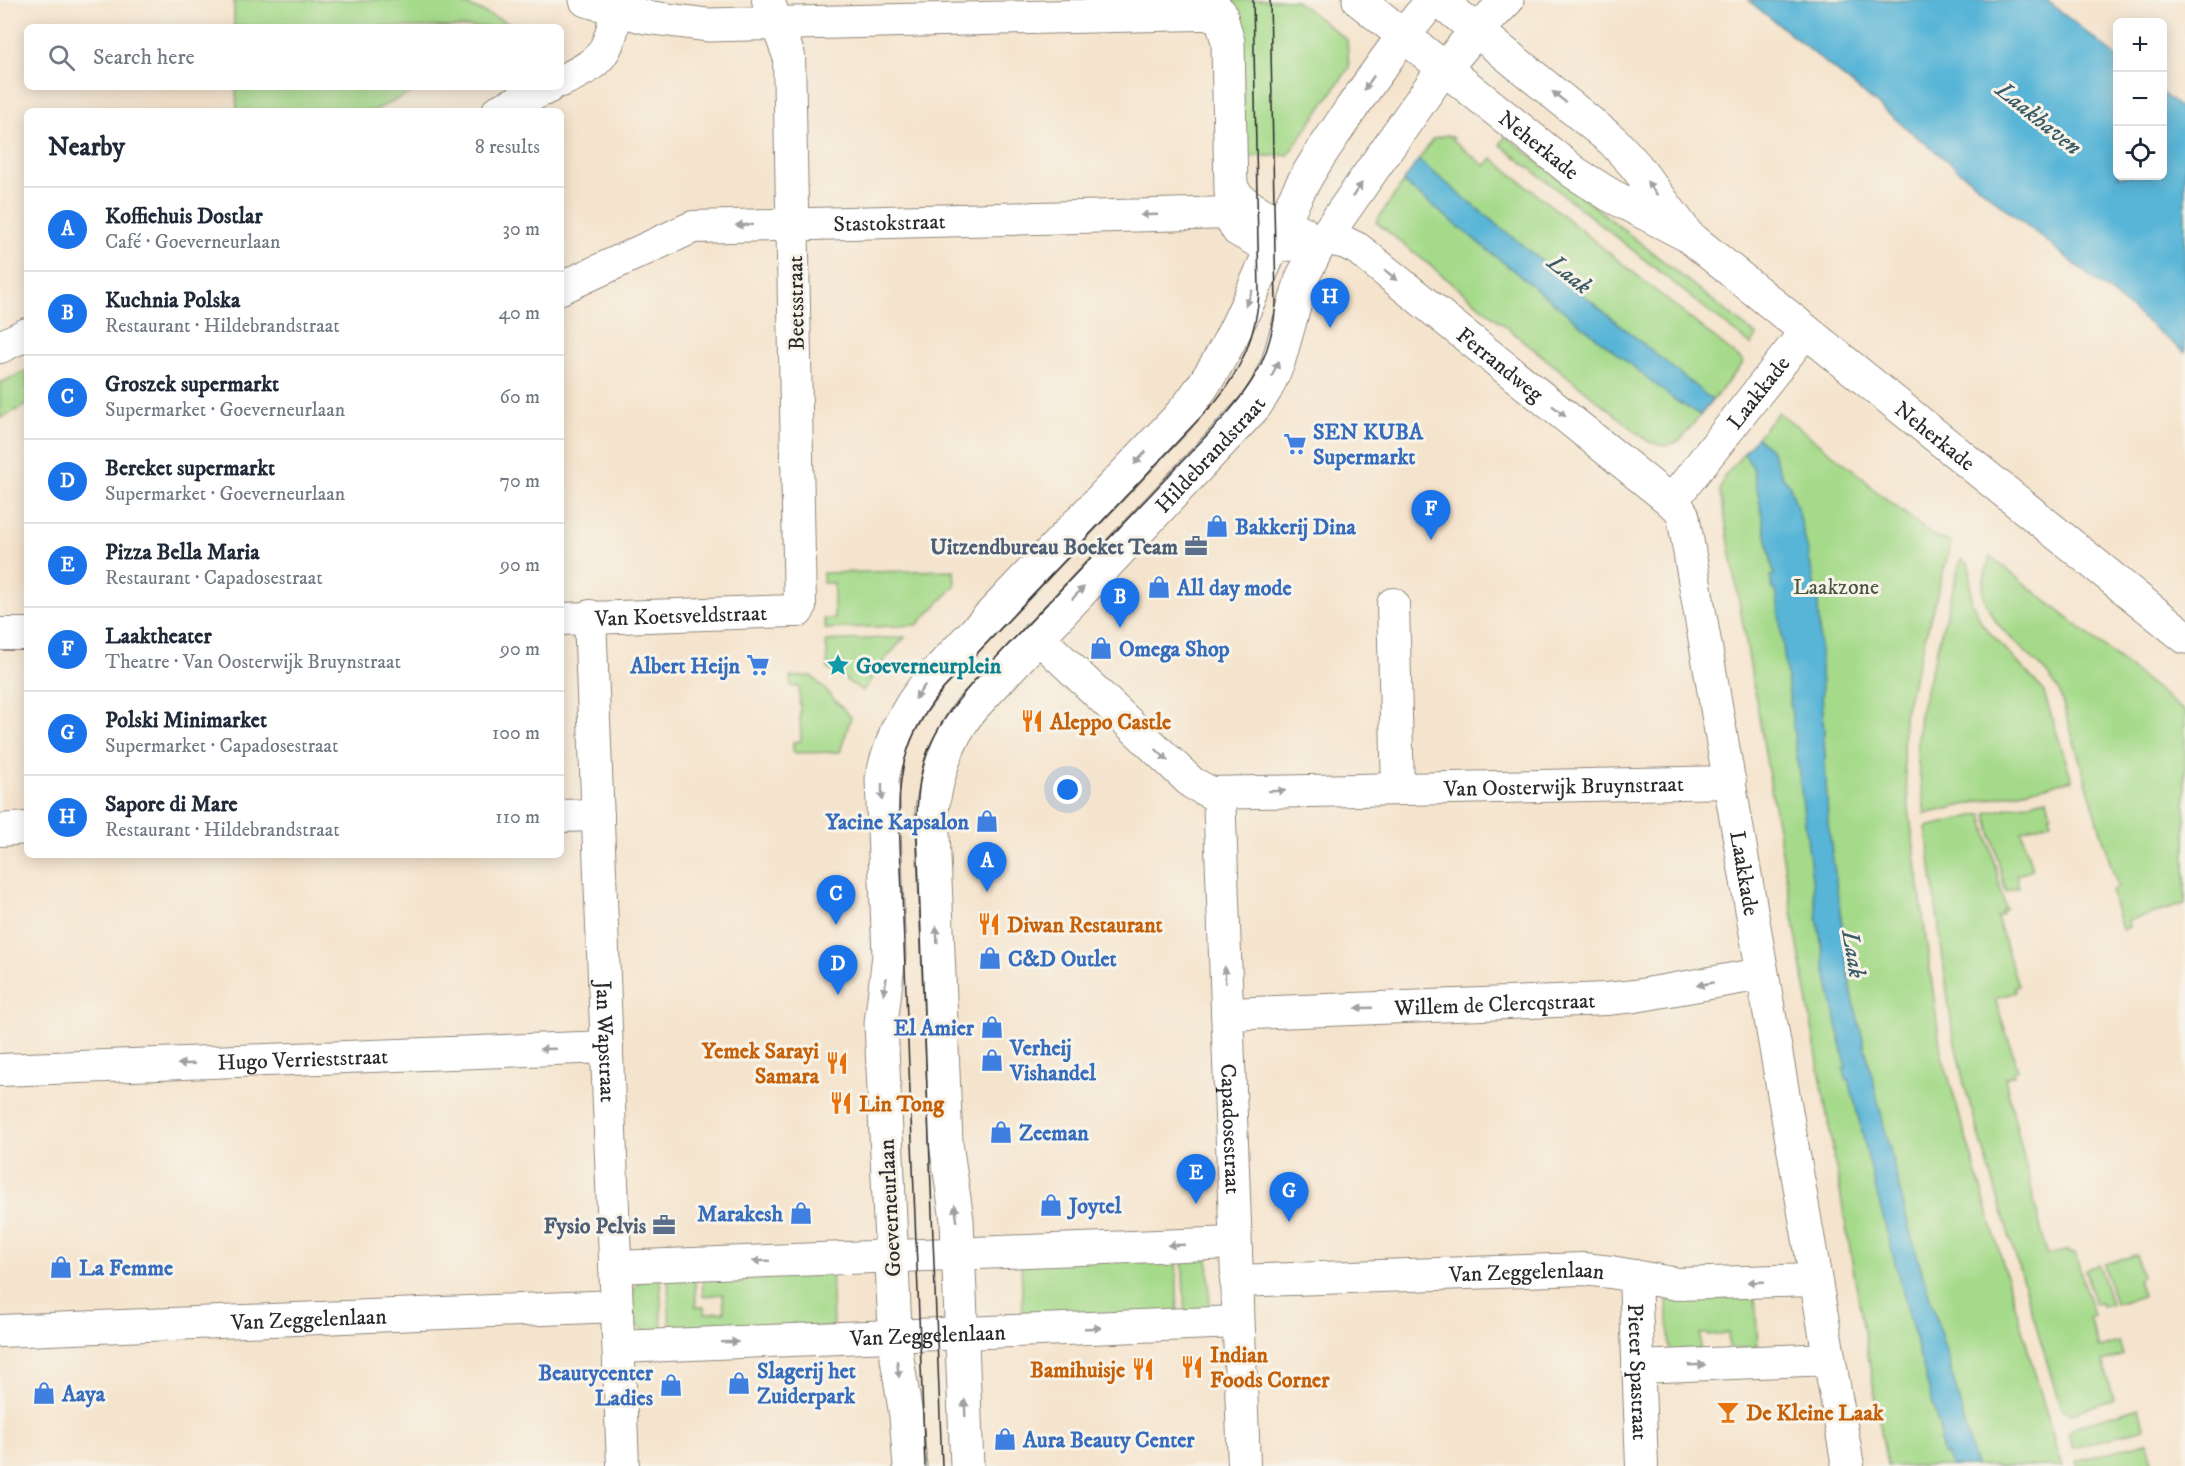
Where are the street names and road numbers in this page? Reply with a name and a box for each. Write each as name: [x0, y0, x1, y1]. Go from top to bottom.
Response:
street label: Neherkade: [1493, 105, 1584, 186]
street label: Stastokstraat: [833, 208, 946, 238]
street label: Beetsstraat: [782, 255, 811, 351]
street label: Ferrandweg: [1451, 322, 1549, 408]
street label: Laakkade: [1722, 351, 1796, 435]
street label: Hildebrandstraat: [1150, 392, 1272, 519]
street label: Neherkade: [1889, 396, 1980, 477]
street label: Van Koetsveldstraat: [593, 600, 768, 633]
street label: Van Oosterwijk Bruynstraat: [1443, 771, 1684, 803]
street label: Laakkade: [1723, 829, 1764, 918]
street label: Jan Wapstraat: [589, 979, 621, 1103]
street label: Willem de Clercqstraat: [1393, 987, 1596, 1022]
street label: Hugo Verrieststraat: [217, 1043, 389, 1077]
street label: Capadosestraat: [1214, 1063, 1246, 1195]
street label: Goeverneurlaan: [873, 1138, 908, 1278]
street label: Van Zeggelenlaan: [1447, 1257, 1606, 1289]
street label: Van Zeggelenlaan: [229, 1303, 388, 1337]
street label: Pieter Spastraat: [1621, 1303, 1653, 1441]
street label: Van Zeggelenlaan: [848, 1319, 1007, 1353]

